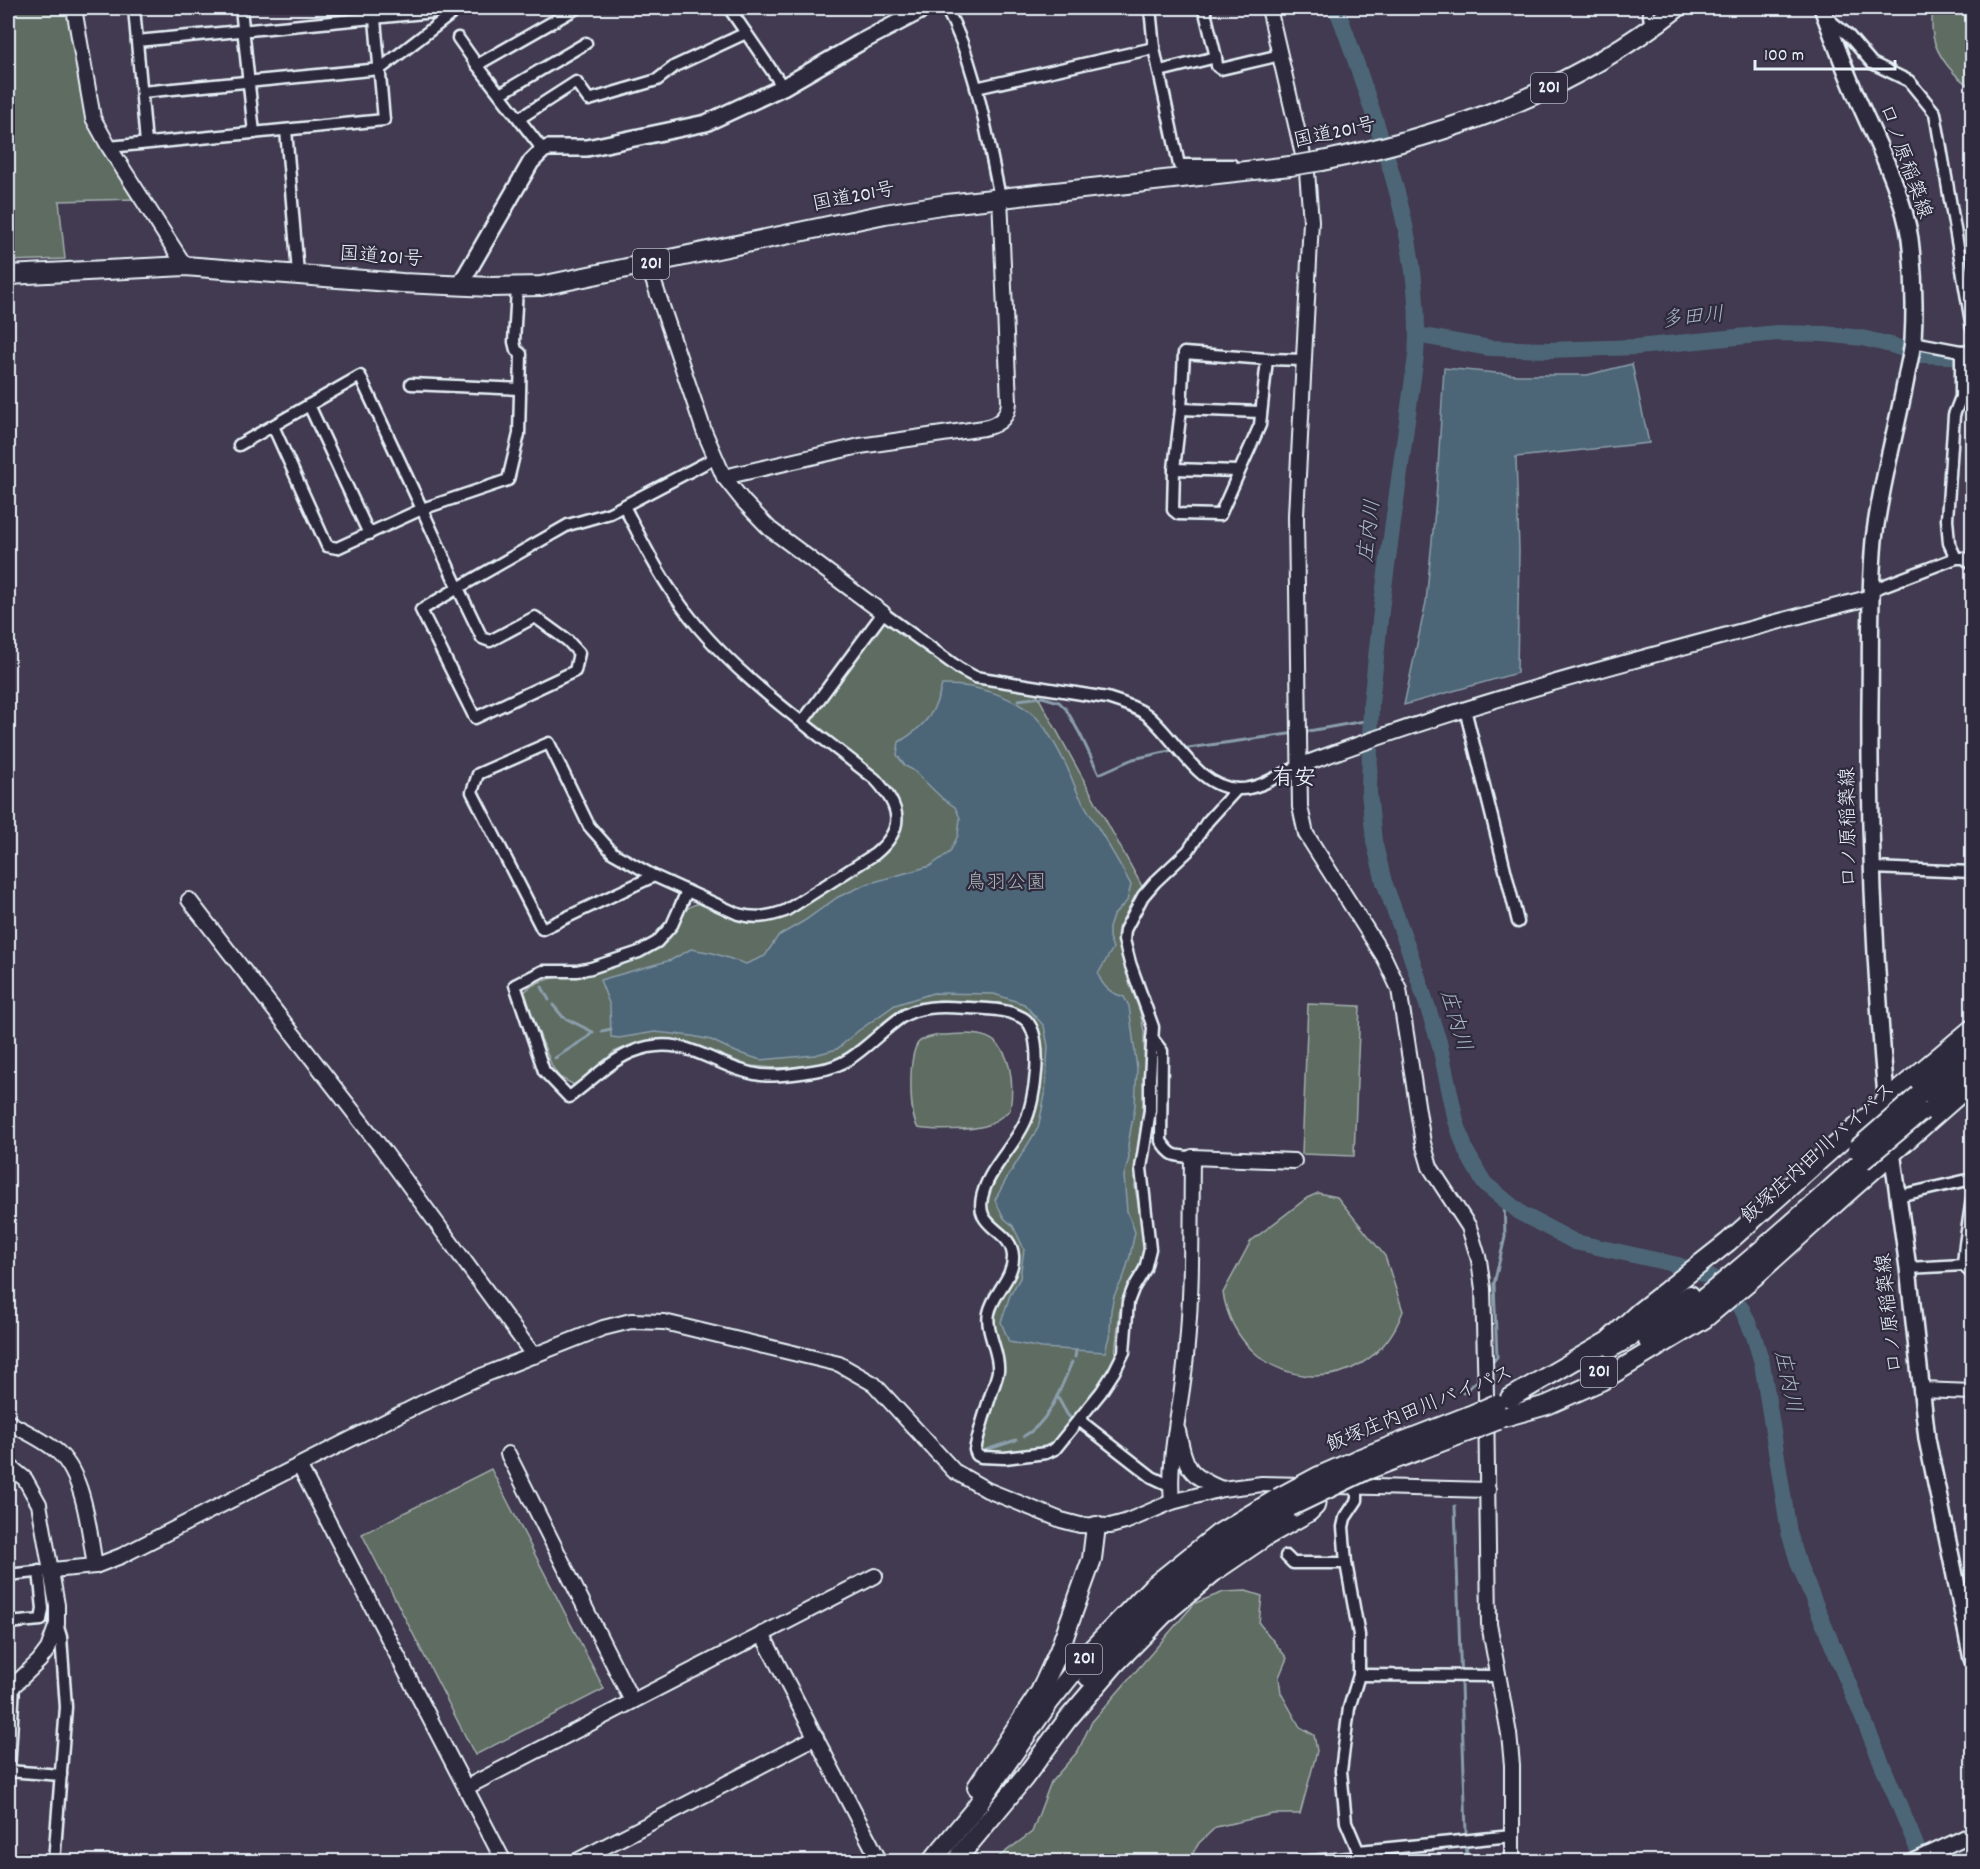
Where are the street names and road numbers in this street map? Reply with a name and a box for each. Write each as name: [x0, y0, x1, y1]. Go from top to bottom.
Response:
road number: 201: [1531, 73, 1567, 103]
street label: 口ノ原稲築線: [1870, 101, 1938, 223]
street label: 国道201号: [1291, 112, 1379, 156]
street label: 国道201号: [810, 176, 898, 220]
street label: 国道201号: [338, 241, 424, 275]
road number: 201: [633, 249, 669, 279]
street label: 口ノ原稲築線: [1835, 767, 1865, 887]
street label: 飯塚庄内田川バイパス: [1735, 1077, 1903, 1231]
street label: 口ノ原稲築線: [1871, 1252, 1911, 1374]
road number: 201: [1581, 1357, 1617, 1387]
street label: 飯塚庄内田川バイパス: [1322, 1360, 1518, 1460]
road number: 201: [1066, 1644, 1102, 1674]

